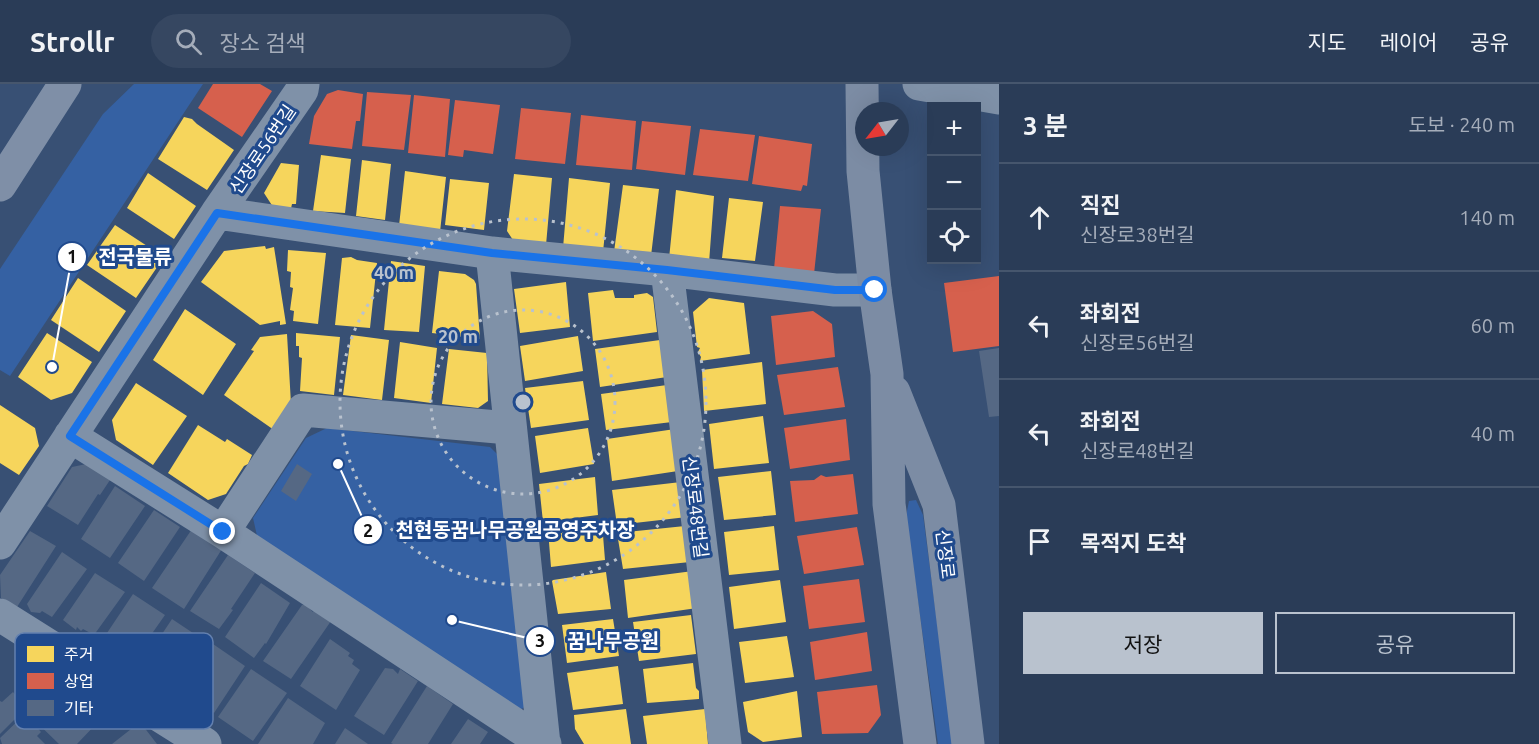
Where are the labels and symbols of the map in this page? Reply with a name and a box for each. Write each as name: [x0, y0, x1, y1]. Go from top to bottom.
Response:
street label: 신장로56번길: [225, 101, 299, 197]
north arrow: [855, 102, 909, 156]
callout: 전국물류: [57, 238, 184, 276]
text: 전국물류: [98, 245, 172, 268]
text: 1: [67, 246, 77, 266]
text: 40 m: [374, 262, 414, 282]
route start: [861, 276, 887, 302]
text: 20 m: [438, 326, 478, 346]
centre of rings: [513, 392, 533, 412]
street label: 신장로48번길: [680, 455, 712, 559]
callout: 천현동꿈나무공원공영주차장: [353, 511, 646, 549]
route end: [209, 518, 235, 544]
text: 천현동꿈나무공원공영주차장: [395, 518, 635, 541]
text: 2: [363, 520, 373, 540]
street label: 신장로: [933, 528, 959, 580]
callout: 꿈나무공원: [525, 622, 671, 660]
text: 꿈나무공원: [567, 629, 659, 652]
text: 3: [535, 630, 545, 650]
legend: [15, 633, 213, 729]
text: 주거: [64, 645, 93, 663]
text: 상업: [64, 672, 93, 690]
text: 기타: [64, 699, 94, 717]

